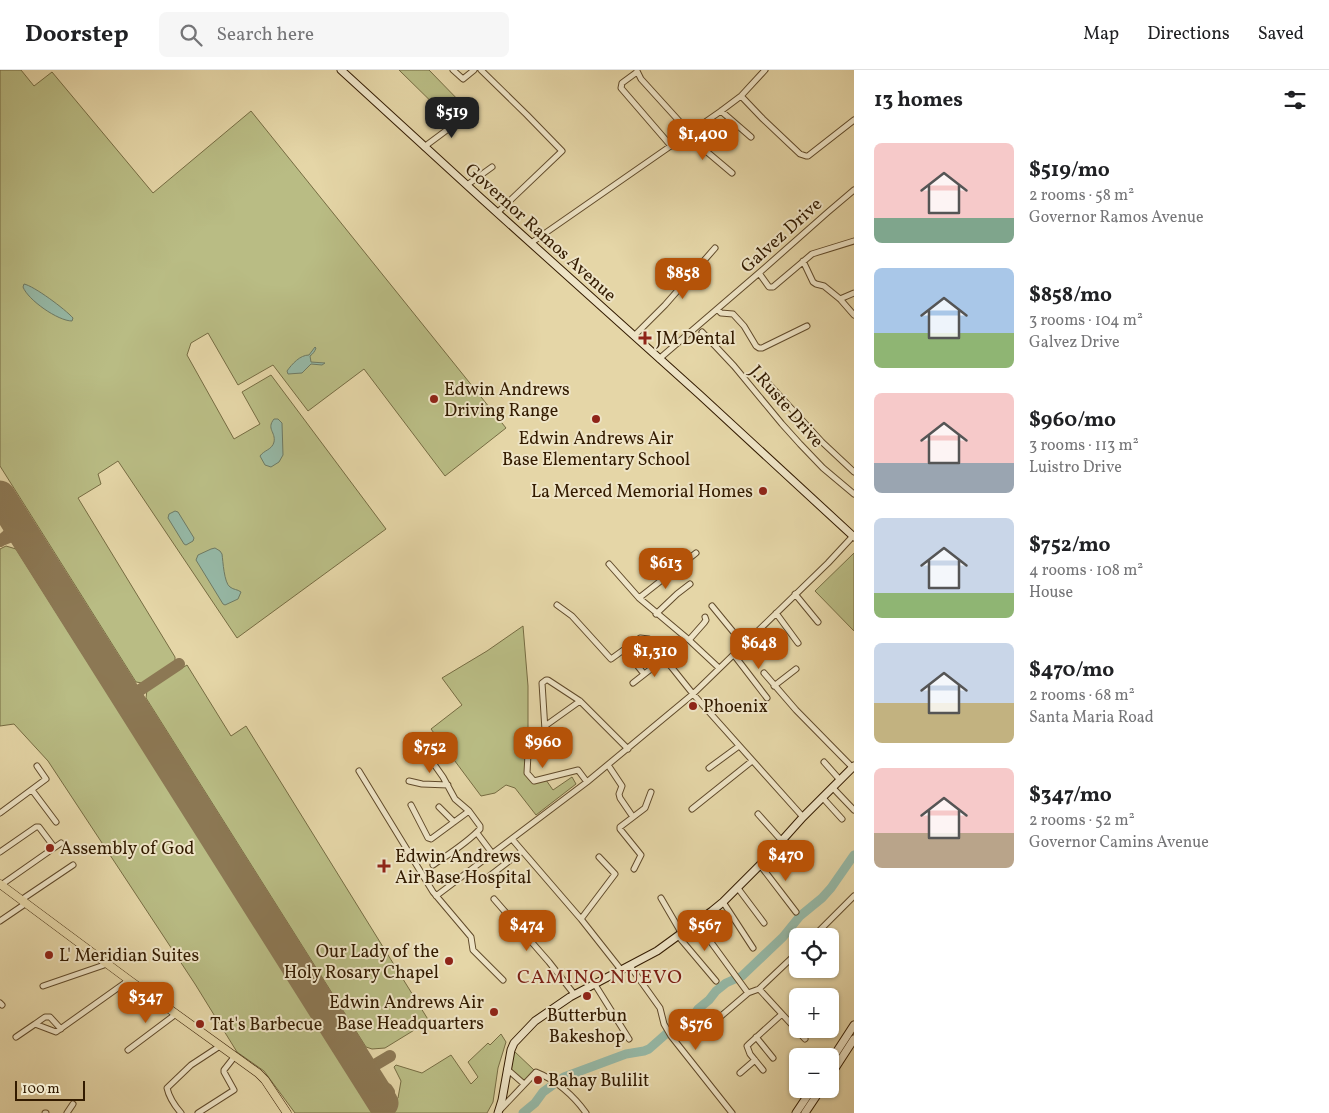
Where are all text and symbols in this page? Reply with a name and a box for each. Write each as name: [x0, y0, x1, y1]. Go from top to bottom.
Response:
search box: [159, 12, 509, 57]
text: Doorstep: [25, 18, 129, 52]
icon: search: [177, 21, 205, 49]
text: Search here: [217, 22, 314, 48]
text: Map: [1083, 22, 1119, 47]
text: Directions: [1147, 22, 1230, 47]
text: Saved: [1258, 22, 1304, 47]
text: 13 homes: [874, 86, 963, 115]
icon: filters: [1281, 86, 1309, 114]
pin: $519: [422, 97, 482, 139]
text: $519: [436, 102, 468, 124]
pin: $1,400: [662, 118, 744, 161]
text: $1,400: [678, 124, 728, 146]
text: $519/mo: [1029, 156, 1110, 185]
street label: Governor Ramos Avenue: [459, 158, 621, 308]
icon: home: [914, 163, 974, 223]
text: 2 rooms · 58 m²: [1029, 185, 1134, 207]
street label: Galvez Drive: [736, 193, 828, 280]
text: Governor Ramos Avenue: [1029, 207, 1204, 229]
pin: $858: [653, 258, 713, 300]
text: $858: [666, 263, 700, 285]
text: $858/mo: [1029, 281, 1112, 310]
icon: home: [914, 288, 974, 348]
text: 3 rooms · 104 m²: [1029, 310, 1143, 332]
place label: JM Dental: [656, 327, 735, 352]
marker: JM Dental: [638, 331, 652, 345]
text: Galvez Drive: [1029, 332, 1120, 354]
street label: J.Ruste Drive: [743, 360, 829, 454]
place label: Edwin Andrews Driving Range: [444, 378, 570, 424]
marker: Edwin Andrews Driving Range: [428, 393, 440, 405]
text: $960/mo: [1029, 406, 1116, 435]
marker: Edwin Andrews Air Base Elementary School: [590, 413, 602, 425]
icon: home: [914, 413, 974, 473]
place label: Edwin Andrews Air Base Elementary School: [502, 427, 690, 473]
text: 3 rooms · 113 m²: [1029, 435, 1139, 457]
text: Luistro Drive: [1029, 457, 1122, 479]
place label: La Merced Memorial Homes: [531, 480, 753, 505]
marker: La Merced Memorial Homes: [757, 485, 769, 497]
text: $752/mo: [1029, 531, 1111, 560]
icon: home: [914, 538, 974, 598]
pin: $613: [636, 548, 696, 590]
text: $613: [650, 553, 682, 575]
text: 4 rooms · 108 m²: [1029, 560, 1143, 582]
text: House: [1029, 582, 1073, 604]
pin: $648: [729, 628, 789, 670]
text: $648: [741, 633, 777, 655]
pin: $1,310: [614, 636, 696, 678]
text: $1,310: [633, 641, 677, 663]
text: $470/mo: [1029, 656, 1114, 685]
icon: home: [914, 663, 974, 723]
text: 2 rooms · 68 m²: [1029, 685, 1135, 707]
place label: Phoenix: [703, 695, 768, 720]
marker: Phoenix: [687, 700, 699, 712]
text: Santa Maria Road: [1029, 707, 1154, 729]
pin: $960: [513, 726, 573, 769]
pin: $752: [400, 732, 460, 774]
text: $960: [525, 732, 561, 754]
text: $752: [414, 737, 446, 759]
text: $347/mo: [1029, 781, 1112, 810]
icon: home: [914, 788, 974, 848]
text: 2 rooms · 52 m²: [1029, 810, 1135, 832]
text: Governor Camins Avenue: [1029, 832, 1209, 854]
place label: Assembly of God: [60, 837, 194, 862]
pin: $470: [756, 840, 816, 882]
marker: Assembly of God: [44, 842, 56, 854]
place label: Edwin Andrews Air Base Hospital: [395, 845, 531, 891]
text: $470: [768, 845, 804, 867]
marker: Edwin Andrews Air Base Hospital: [377, 859, 391, 873]
pin: $474: [497, 910, 557, 952]
pin: $567: [675, 910, 735, 952]
text: $474: [510, 915, 544, 937]
text: $567: [688, 915, 722, 937]
map controls: [789, 928, 839, 1098]
button: locate: [789, 928, 839, 978]
place label: Our Lady of the Holy Rosary Chapel: [284, 940, 439, 986]
place label: L' Meridian Suites: [59, 944, 199, 969]
marker: L' Meridian Suites: [43, 949, 55, 961]
marker: Our Lady of the Holy Rosary Chapel: [443, 955, 455, 967]
district label: CAMINO NUEVO: [517, 964, 683, 992]
pin: $347: [116, 982, 176, 1024]
text: $347: [129, 987, 163, 1009]
button: +: [789, 988, 839, 1038]
marker: Butterbun Bakeshop: [581, 990, 593, 1002]
place label: Edwin Andrews Air Base Headquarters: [329, 991, 484, 1037]
place label: Butterbun Bakeshop: [547, 1004, 627, 1050]
marker: Edwin Andrews Air Base Headquarters: [488, 1006, 500, 1018]
pin: $576: [666, 1008, 726, 1051]
place label: Tat's Barbecue: [210, 1013, 322, 1038]
text: $576: [680, 1014, 712, 1036]
marker: Tat's Barbecue: [194, 1018, 206, 1030]
button: −: [789, 1048, 839, 1098]
place label: Bahay Bulilit: [548, 1069, 649, 1094]
marker: Bahay Bulilit: [532, 1074, 544, 1086]
scale bar: [15, 1078, 85, 1101]
text: 100 m: [22, 1080, 60, 1099]

